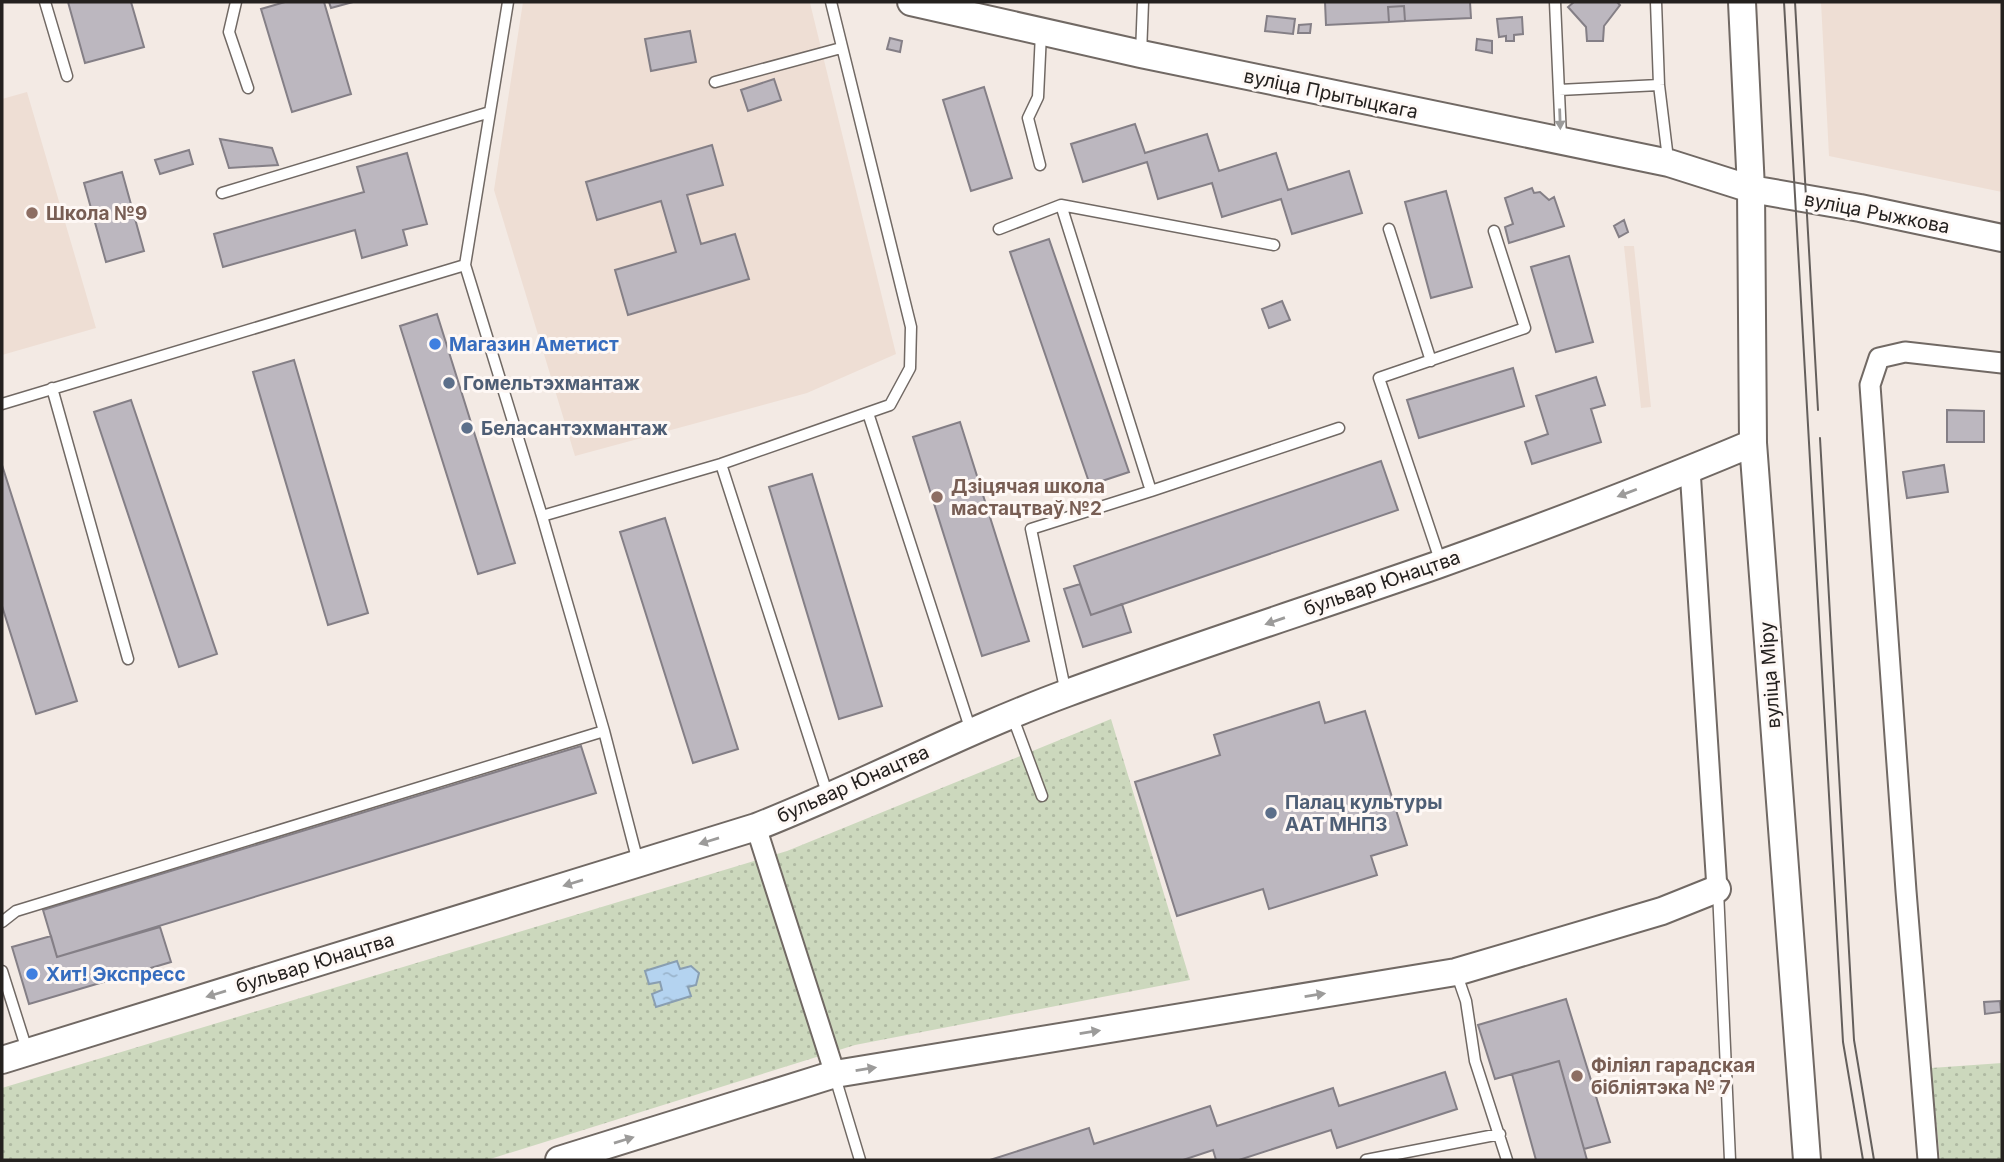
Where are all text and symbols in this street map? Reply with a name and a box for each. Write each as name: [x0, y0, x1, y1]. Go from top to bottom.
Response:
street label: вуліца Прытыцкага: [1242, 64, 1420, 124]
one-way arrow: [1554, 108, 1566, 130]
street label: вуліца Рыжкова: [1802, 188, 1952, 238]
place label: Школа №9: [46, 202, 147, 225]
marker: Школа №9: [24, 205, 40, 221]
place label: Магазин Аметист: [449, 333, 619, 356]
marker: Магазин Аметист: [427, 336, 443, 352]
place label: Гомельтэхмантаж: [463, 372, 640, 395]
marker: Гомельтэхмантаж: [441, 375, 457, 391]
place label: Беласантэхмантаж: [481, 417, 669, 440]
marker: Беласантэхмантаж: [459, 420, 475, 436]
place label: Дзіцячая школа мастацтваў №2: [951, 475, 1105, 520]
one-way arrow: [1616, 488, 1637, 499]
marker: Дзіцячая школа мастацтваў №2: [929, 489, 945, 505]
street label: бульвар Юнацтва: [1301, 545, 1463, 621]
one-way arrow: [1264, 616, 1285, 627]
street label: вуліца Міру: [1755, 620, 1785, 729]
street label: бульвар Юнацтва: [773, 740, 933, 828]
place label: Палац культуры ААТ МНПЗ: [1285, 791, 1442, 836]
marker: Палац культуры ААТ МНПЗ: [1263, 805, 1279, 821]
one-way arrow: [698, 837, 719, 847]
one-way arrow: [563, 879, 584, 889]
street label: бульвар Юнацтва: [233, 928, 397, 998]
place label: Хит! Экспресс: [46, 963, 186, 986]
marker: Хит! Экспресс: [24, 966, 40, 982]
one-way arrow: [205, 989, 226, 999]
one-way arrow: [1304, 989, 1326, 1000]
one-way arrow: [1079, 1026, 1101, 1037]
place label: Філіял гарадская бібліятэка № 7: [1591, 1054, 1755, 1099]
one-way arrow: [855, 1063, 877, 1074]
marker: Філіял гарадская бібліятэка № 7: [1569, 1068, 1585, 1084]
one-way arrow: [614, 1134, 635, 1145]

